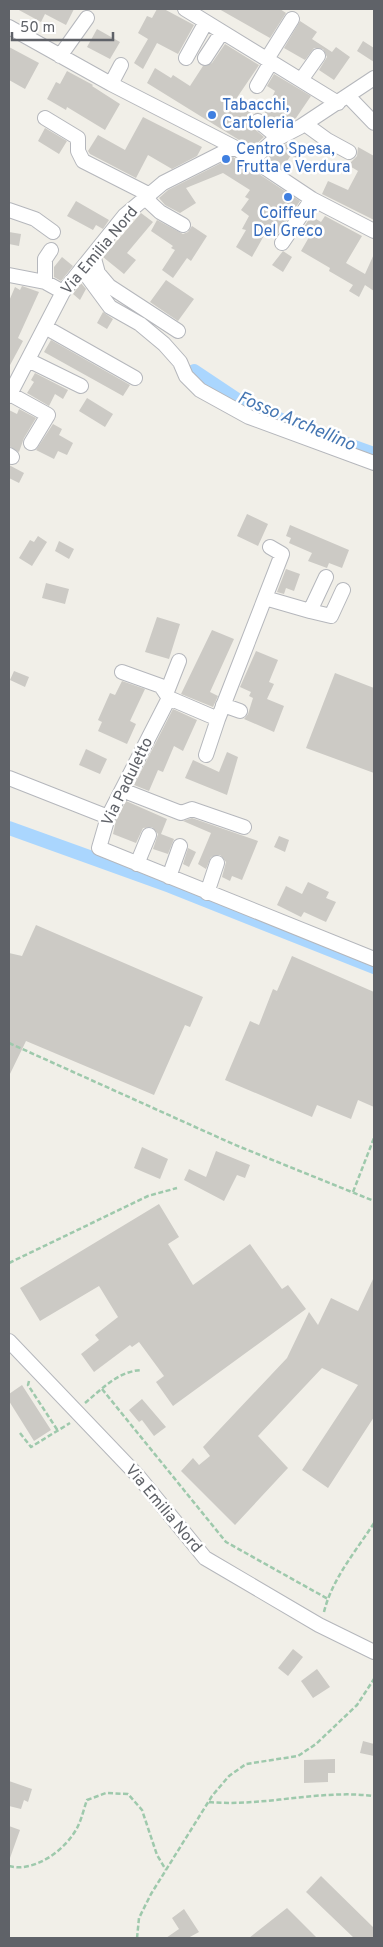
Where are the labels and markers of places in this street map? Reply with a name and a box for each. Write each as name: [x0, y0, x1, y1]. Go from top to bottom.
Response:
place label: Tabacchi, Cartoleria: [222, 96, 294, 134]
marker: Tabacchi, Cartoleria: [206, 109, 218, 121]
place label: Centro Spesa, Frutta e Verdura: [236, 140, 350, 178]
marker: Centro Spesa, Frutta e Verdura: [220, 153, 232, 165]
marker: Coiffeur Del Greco: [282, 191, 294, 203]
place label: Coiffeur Del Greco: [253, 204, 323, 242]

